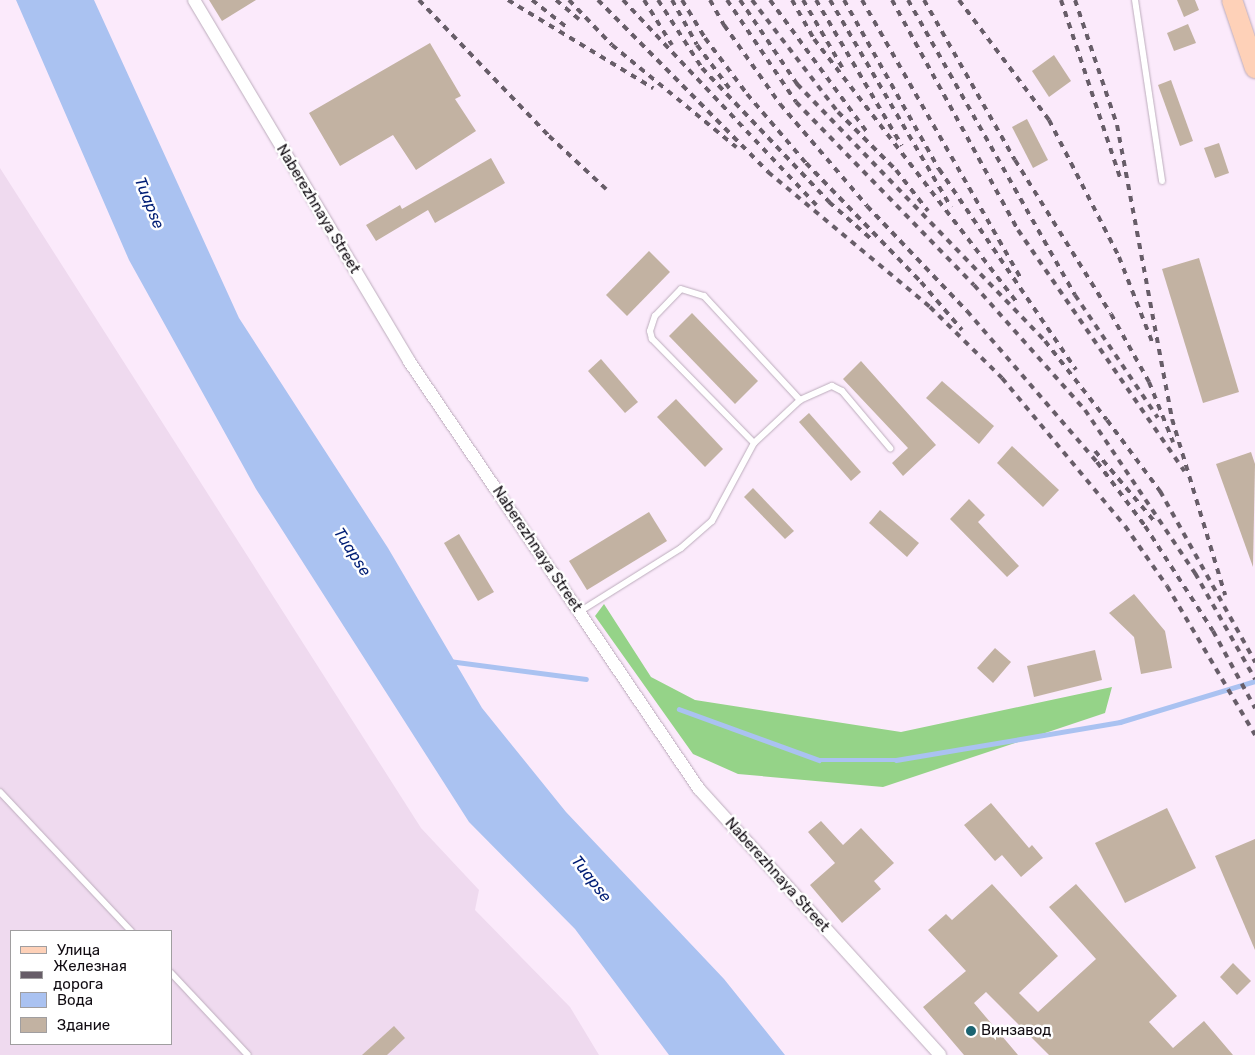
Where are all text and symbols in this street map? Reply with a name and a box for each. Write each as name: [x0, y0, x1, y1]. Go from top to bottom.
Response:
street label: Naberezhnaya Street: [272, 141, 364, 277]
water label: Tuapse: [130, 174, 168, 232]
street label: Naberezhnaya Street: [488, 483, 586, 615]
water label: Tuapse: [329, 524, 375, 580]
street label: Naberezhnaya Street: [721, 814, 833, 936]
water label: Tuapse: [567, 852, 615, 906]
legend: [10, 930, 172, 1045]
text: Улица: [57, 941, 100, 959]
text: Железная дорога: [53, 957, 127, 993]
text: Вода: [57, 991, 93, 1009]
text: Здание: [57, 1016, 110, 1034]
place label: Винзавод: [981, 1022, 1051, 1040]
marker: Винзавод: [965, 1025, 977, 1037]

